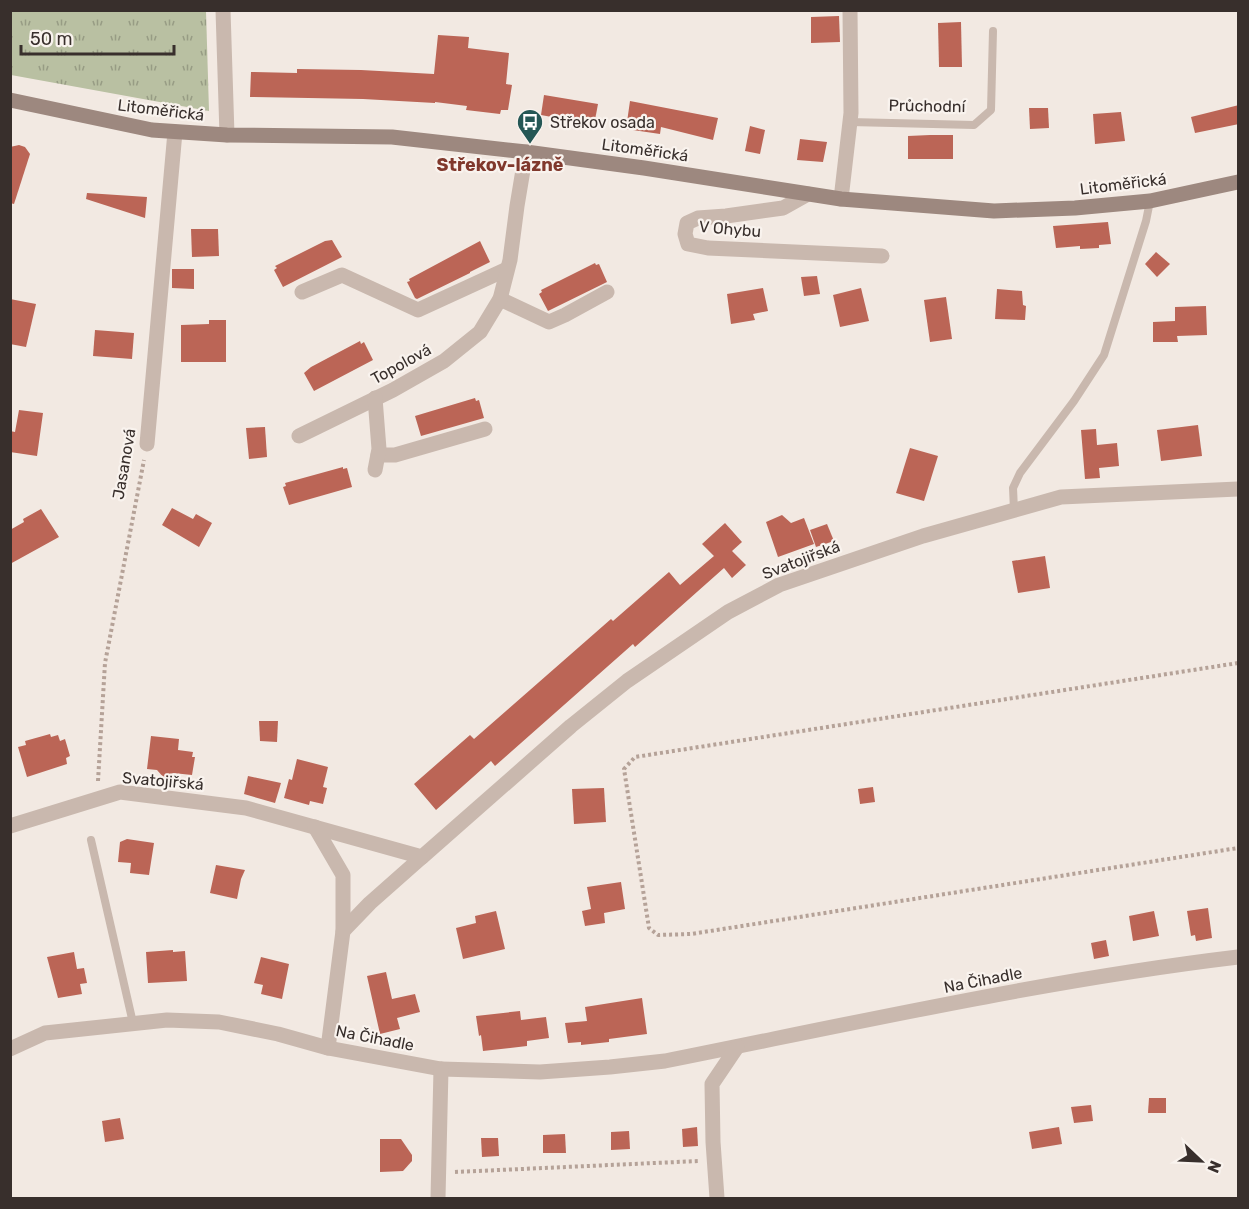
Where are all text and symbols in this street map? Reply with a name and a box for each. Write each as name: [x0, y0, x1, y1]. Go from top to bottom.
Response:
scale bar: [21, 18, 174, 56]
text: 50 m: [30, 28, 73, 50]
street label: Litoměřická: [117, 95, 205, 125]
street label: Průchodní: [888, 96, 967, 116]
bus stop icon: Střekov osada: [515, 107, 545, 145]
place label: Střekov osada: [550, 113, 655, 132]
street label: Litoměřická: [600, 135, 690, 165]
district label: Střekov-lázně: [437, 154, 564, 176]
street label: Litoměřická: [1079, 169, 1167, 199]
street label: V Ohybu: [698, 217, 762, 241]
street label: Topolová: [368, 340, 434, 388]
street label: Jasanová: [108, 427, 140, 501]
street label: Svatojiřská: [759, 536, 843, 584]
street label: Svatojiřská: [121, 768, 205, 794]
street label: Na Čihadle: [942, 962, 1024, 997]
street label: Na Čihadle: [334, 1020, 416, 1055]
north arrow: [1171, 1131, 1231, 1191]
text: N: [1203, 1158, 1225, 1176]

